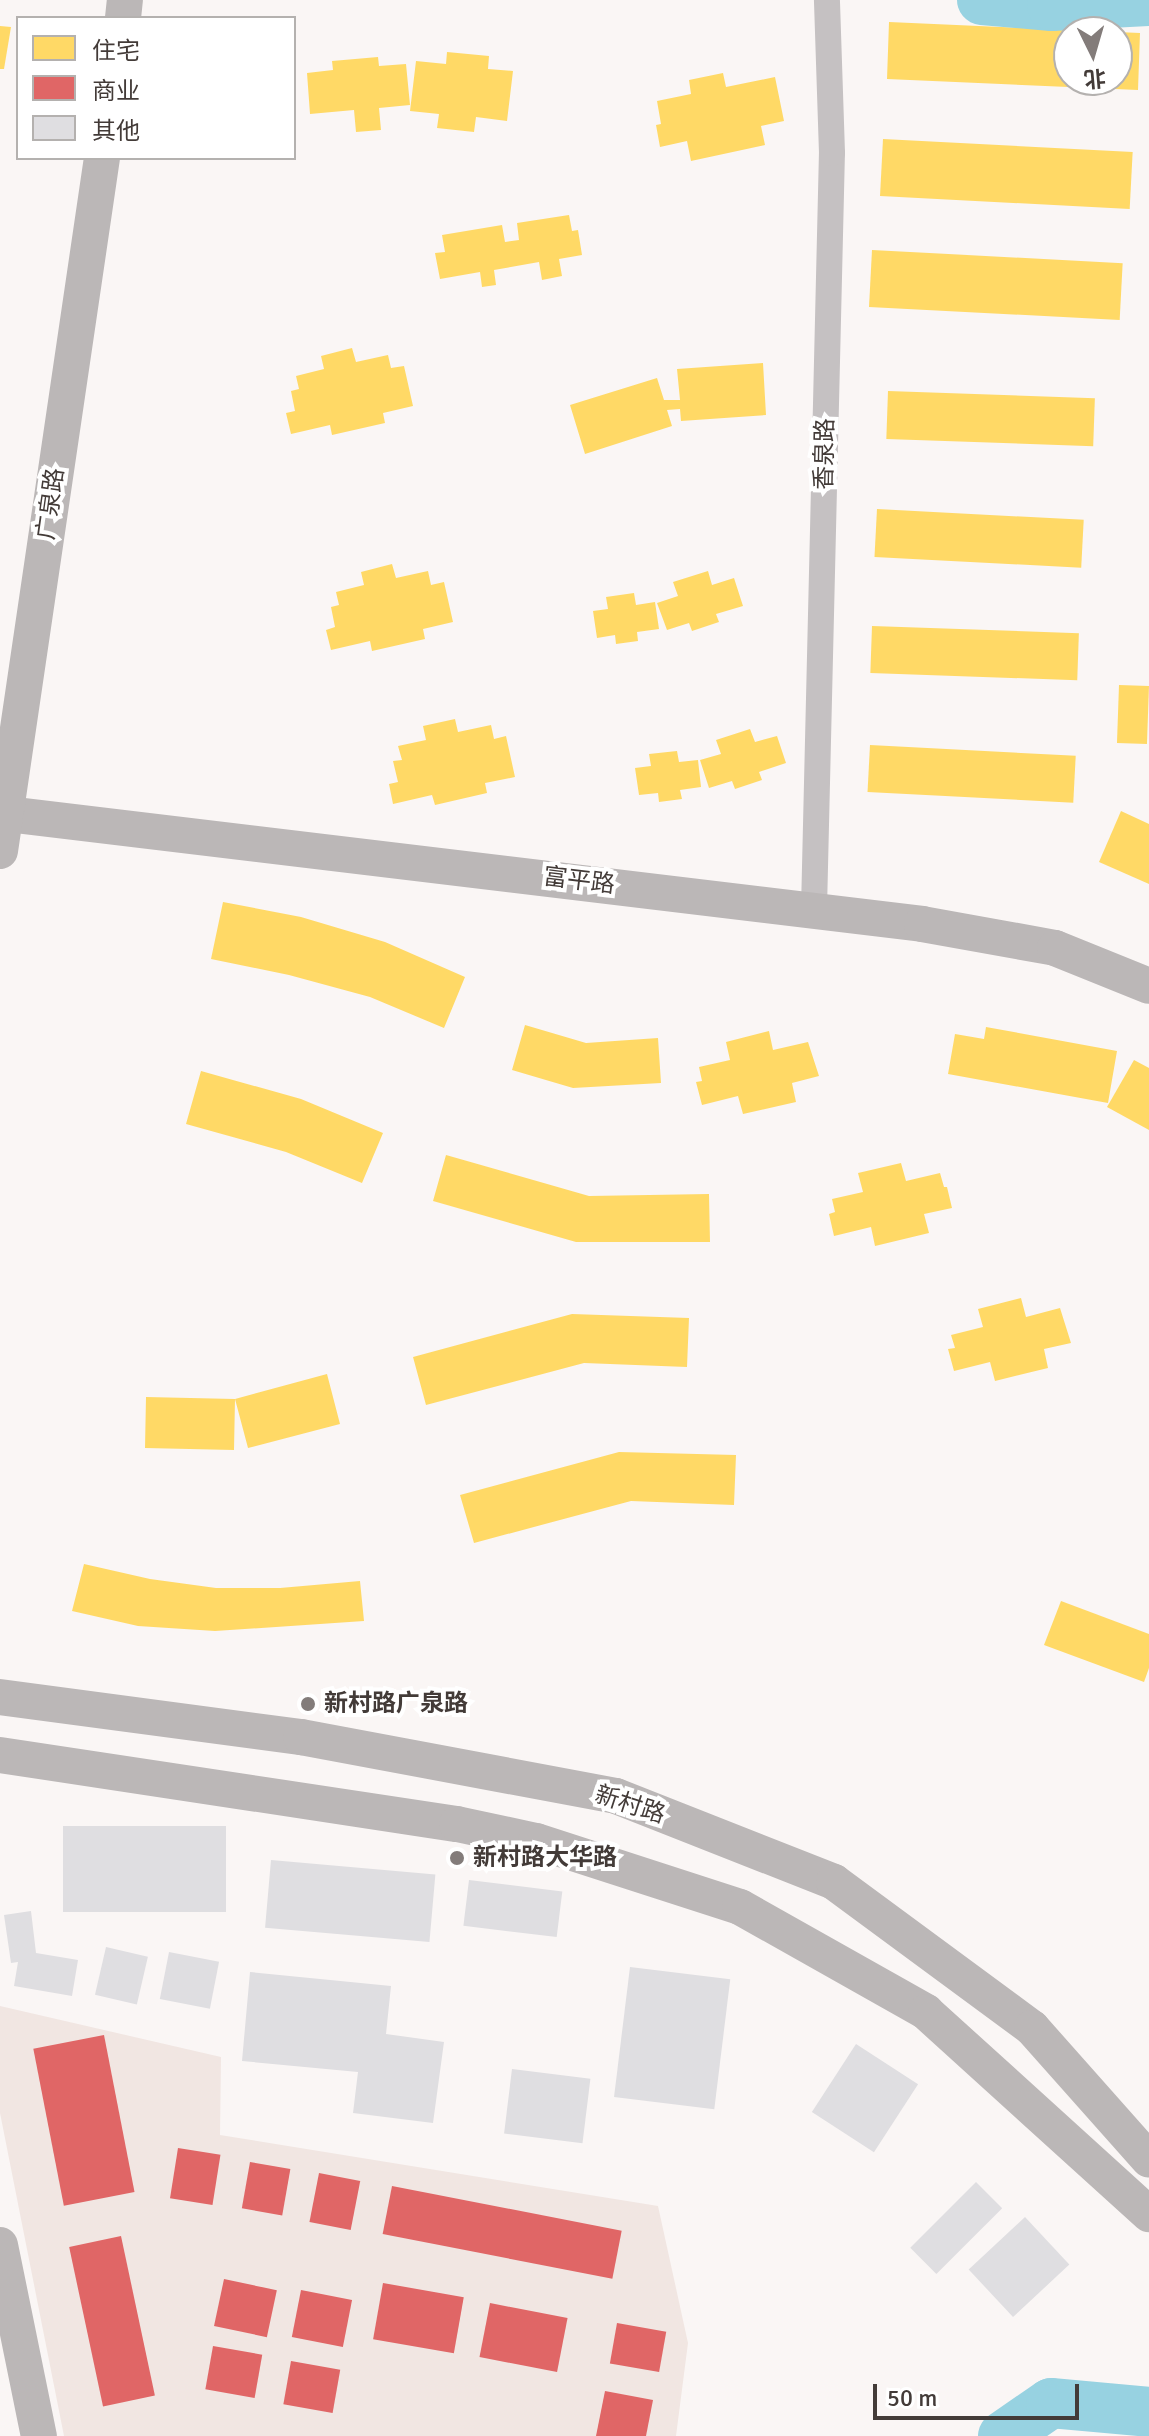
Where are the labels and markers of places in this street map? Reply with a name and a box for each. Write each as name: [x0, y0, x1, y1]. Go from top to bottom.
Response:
place label: 新村路广泉路: [324, 1690, 468, 1718]
marker: 新村路广泉路: [299, 1695, 317, 1713]
place label: 新村路大华路: [473, 1844, 617, 1872]
marker: 新村路大华路: [448, 1849, 466, 1867]

